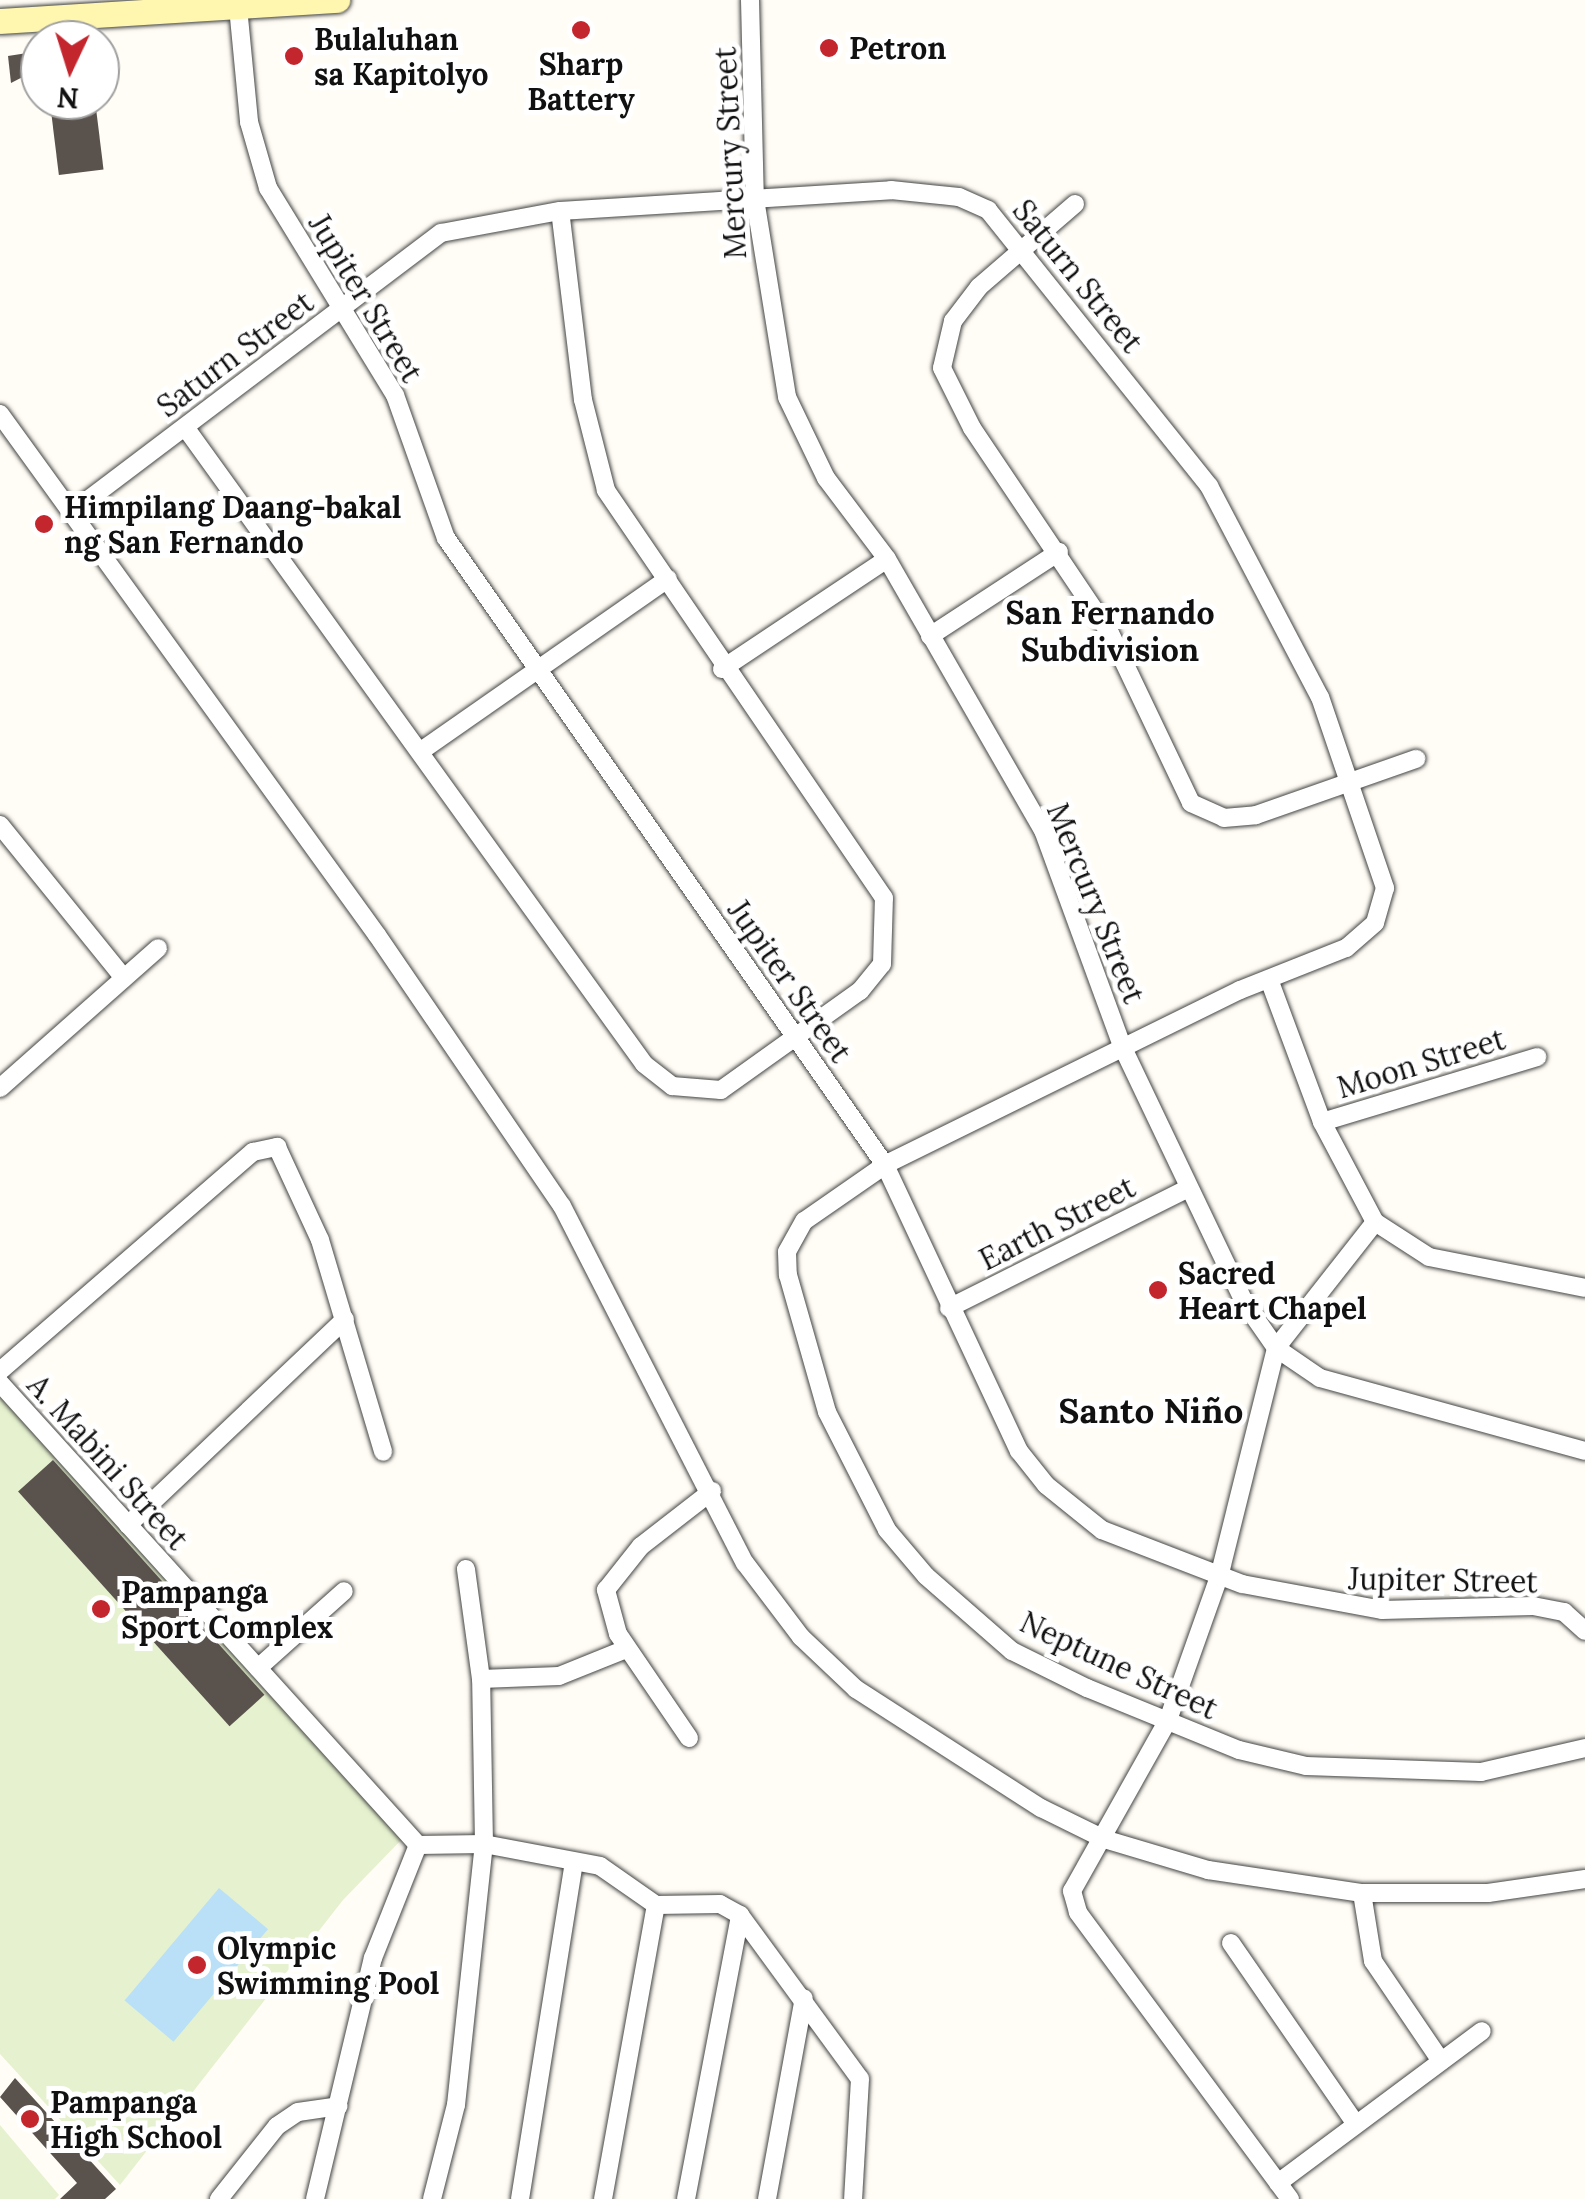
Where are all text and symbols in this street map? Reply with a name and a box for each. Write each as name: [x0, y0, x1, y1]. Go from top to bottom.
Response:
marker: Sharp Battery: [570, 19, 592, 41]
north arrow: [20, 20, 120, 120]
place label: Bulaluhan sa Kapitolyo: [314, 21, 488, 92]
place label: Petron: [849, 30, 946, 66]
marker: Petron: [818, 37, 840, 59]
marker: Bulaluhan sa Kapitolyo: [283, 45, 305, 67]
place label: Sharp Battery: [527, 46, 635, 116]
street label: Mercury Street: [706, 46, 754, 260]
text: N: [56, 79, 80, 117]
street label: Saturn Street: [1006, 192, 1150, 360]
street label: Jupiter Street: [302, 207, 430, 389]
street label: Saturn Street: [150, 284, 320, 424]
place label: Himpilang Daang-bakal ng San Fernando: [64, 489, 401, 560]
marker: Himpilang Daang-bakal ng San Fernando: [33, 513, 55, 535]
district label: San Fernando Subdivision: [1005, 595, 1215, 670]
street label: Mercury Street: [1040, 798, 1152, 1008]
street label: Jupiter Street: [721, 893, 859, 1069]
street label: Moon Street: [1333, 1020, 1509, 1106]
street label: Earth Street: [973, 1168, 1141, 1278]
place label: Sacred Heart Chapel: [1178, 1255, 1366, 1326]
marker: Sacred Heart Chapel: [1147, 1279, 1169, 1301]
street label: A. Mabini Street: [20, 1367, 196, 1557]
district label: Santo Niño: [1059, 1390, 1243, 1432]
street label: Jupiter Street: [1348, 1560, 1538, 1600]
place label: Pampanga Sport Complex: [121, 1574, 333, 1644]
marker: Pampanga Sport Complex: [90, 1598, 112, 1620]
street label: Neptune Street: [1015, 1604, 1223, 1726]
place label: Olympic Swimming Pool: [217, 1930, 439, 2000]
marker: Olympic Swimming Pool: [186, 1954, 208, 1976]
place label: Pampanga High School: [50, 2084, 222, 2154]
marker: Pampanga High School: [19, 2108, 41, 2130]

